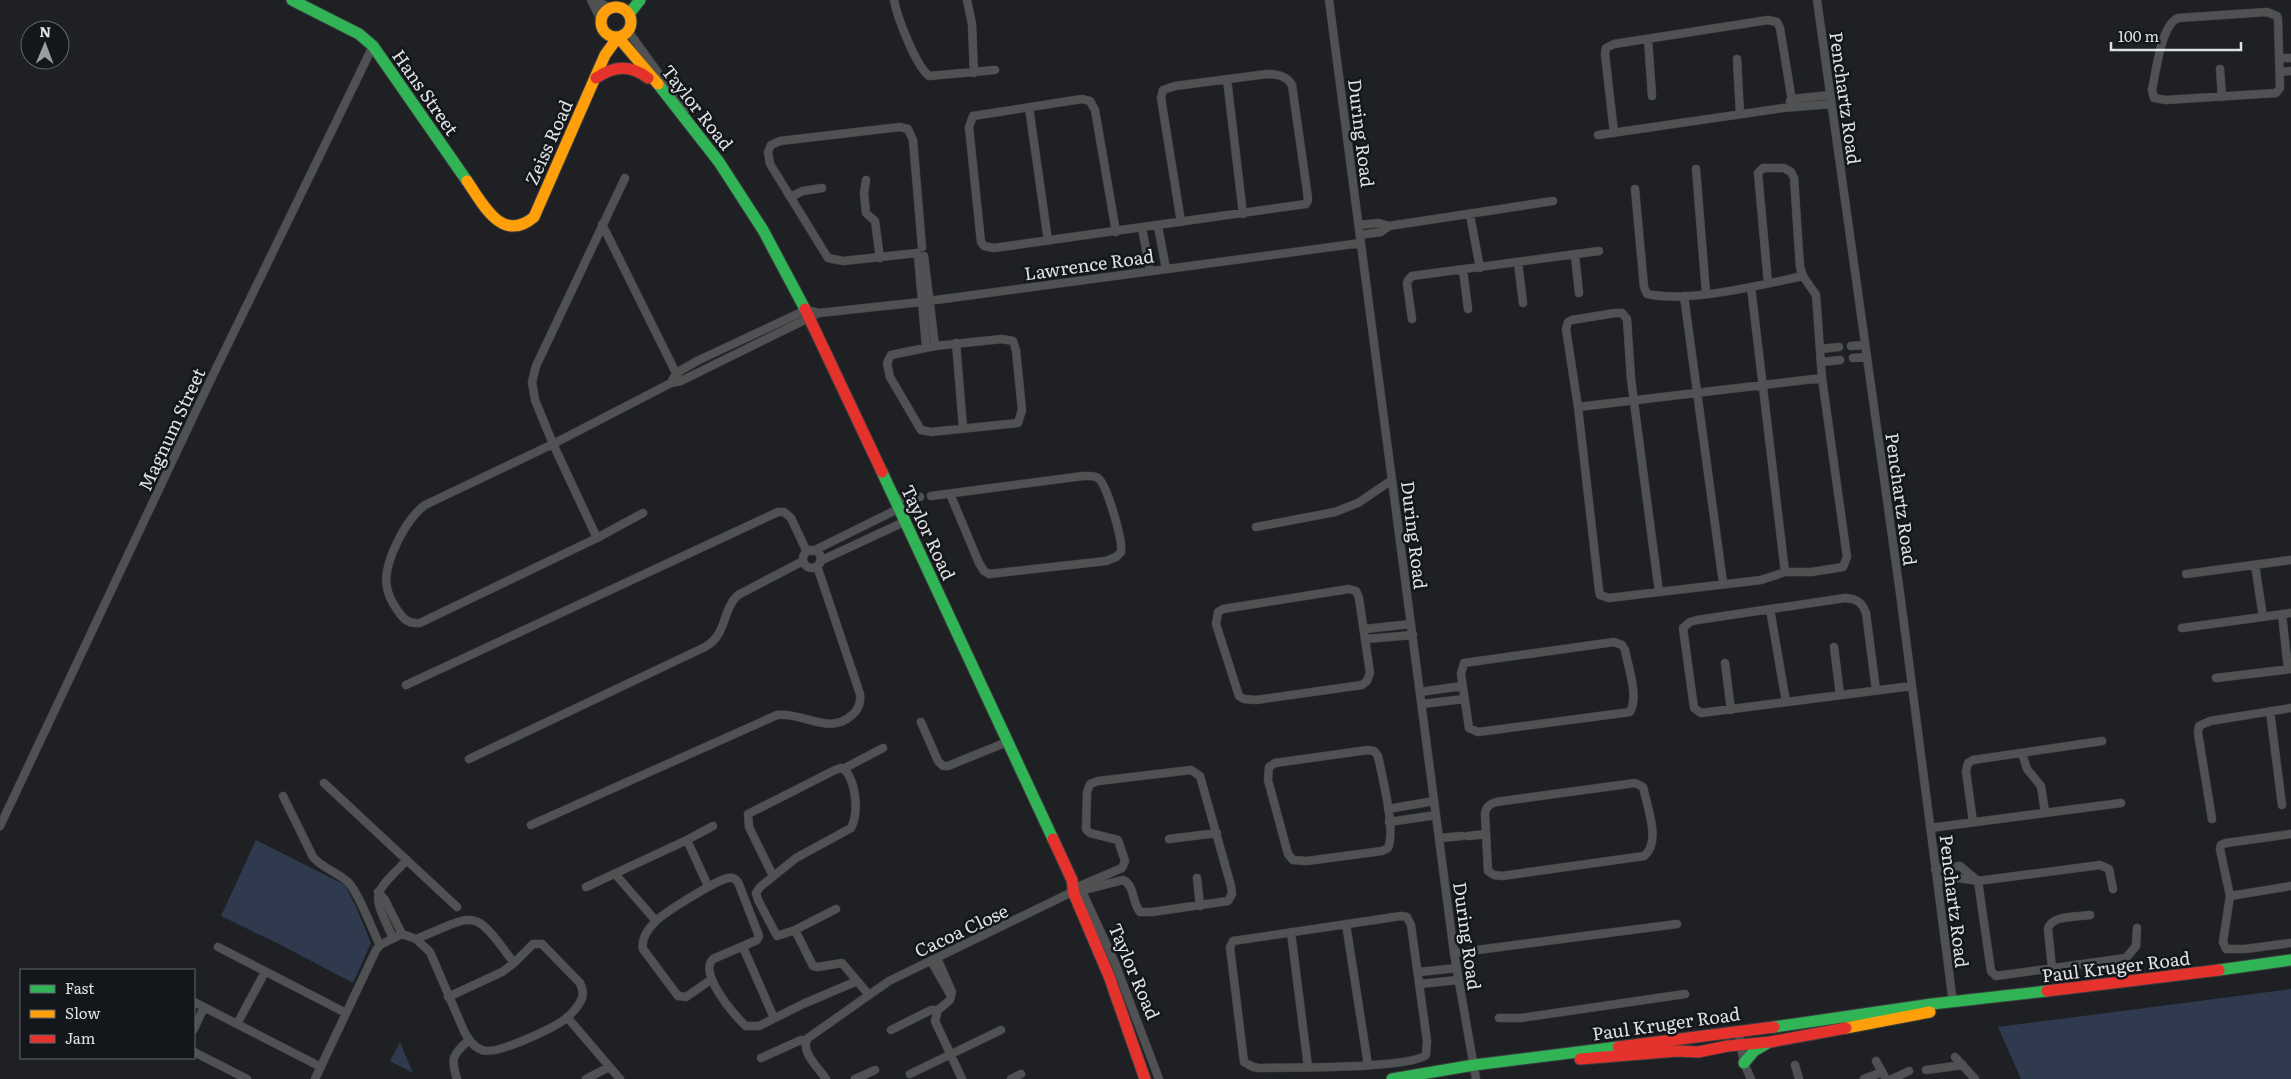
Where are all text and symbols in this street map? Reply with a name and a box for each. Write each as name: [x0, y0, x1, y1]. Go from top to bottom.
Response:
north arrow: [20, 20, 70, 70]
scale bar: [2111, 20, 2241, 52]
text: N: [39, 21, 52, 41]
text: 100 m: [2118, 24, 2159, 47]
street label: Penchartz Road: [1823, 30, 1869, 166]
street label: Hans Street: [386, 43, 466, 141]
street label: Taylor Road: [656, 58, 740, 156]
street label: During Road: [1342, 77, 1382, 189]
street label: Zeiss Road: [517, 95, 579, 189]
street label: Lawrence Road: [1022, 242, 1156, 286]
street label: Magnum Street: [131, 362, 212, 495]
street label: Penchartz Road: [1879, 431, 1925, 567]
street label: During Road: [1395, 479, 1435, 591]
street label: Taylor Road: [895, 480, 963, 584]
street label: Penchartz Road: [1933, 833, 1977, 969]
street label: During Road: [1447, 880, 1489, 992]
street label: Cacoa Close: [910, 896, 1012, 964]
street label: Taylor Road: [1103, 919, 1167, 1023]
street label: Paul Kruger Road: [2040, 944, 2192, 988]
legend: [20, 969, 195, 1059]
text: Fast: [65, 976, 94, 999]
street label: Paul Kruger Road: [1590, 999, 1742, 1047]
text: Slow: [65, 1001, 100, 1024]
text: Jam: [65, 1026, 96, 1049]

